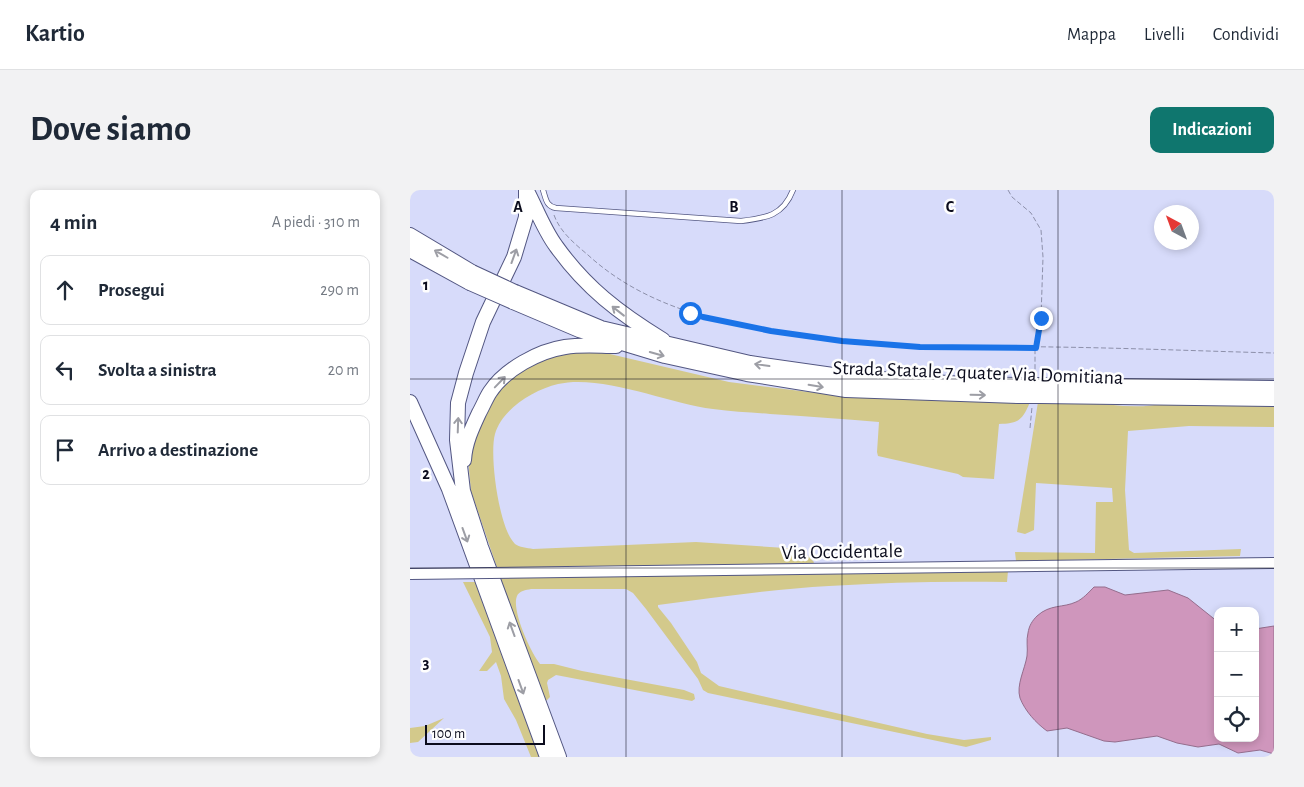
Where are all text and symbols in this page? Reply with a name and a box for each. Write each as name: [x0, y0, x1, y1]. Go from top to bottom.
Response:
text: Kartio: [25, 22, 85, 46]
text: Mappa: [1067, 26, 1116, 44]
text: Livelli: [1144, 26, 1185, 44]
text: Condividi: [1213, 26, 1279, 44]
button: Indicazioni: [1150, 107, 1274, 153]
text: Dove siamo: [30, 112, 191, 147]
text: A: [513, 199, 523, 215]
text: B: [729, 199, 739, 215]
text: C: [946, 199, 955, 215]
north arrow: [1154, 205, 1199, 250]
text: 4 min: [50, 212, 97, 233]
text: A piedi · 310 m: [272, 214, 360, 230]
one-way arrow: [510, 248, 519, 264]
one-way arrow: [434, 249, 448, 259]
icon: ahead: [51, 276, 79, 304]
text: 1: [423, 277, 429, 293]
text: Prosegui: [98, 281, 165, 300]
text: 290 m: [320, 282, 359, 298]
route start: [679, 302, 702, 325]
one-way arrow: [612, 305, 625, 316]
route end: [1030, 307, 1053, 330]
one-way arrow: [649, 349, 665, 359]
icon: left: [51, 356, 79, 384]
street label: Strada Statale 7 quater Via Domitiana: [832, 358, 1124, 388]
one-way arrow: [755, 360, 771, 370]
text: Svolta a sinistra: [98, 361, 217, 380]
text: 20 m: [328, 362, 359, 378]
one-way arrow: [494, 375, 506, 388]
one-way arrow: [808, 381, 824, 391]
one-way arrow: [970, 390, 986, 400]
one-way arrow: [453, 417, 462, 433]
icon: arrive: [51, 436, 79, 464]
text: Arrivo a destinazione: [98, 441, 258, 460]
text: 2: [422, 466, 430, 482]
one-way arrow: [461, 527, 470, 542]
street label: Via Occidentale: [781, 541, 903, 563]
map controls: [1214, 607, 1259, 742]
button: +: [1214, 607, 1259, 652]
one-way arrow: [507, 622, 516, 637]
button: −: [1214, 652, 1259, 697]
text: 3: [423, 655, 430, 671]
one-way arrow: [518, 680, 527, 695]
button: locate: [1214, 697, 1259, 742]
scale bar: [425, 722, 545, 745]
text: 100 m: [432, 727, 465, 741]

